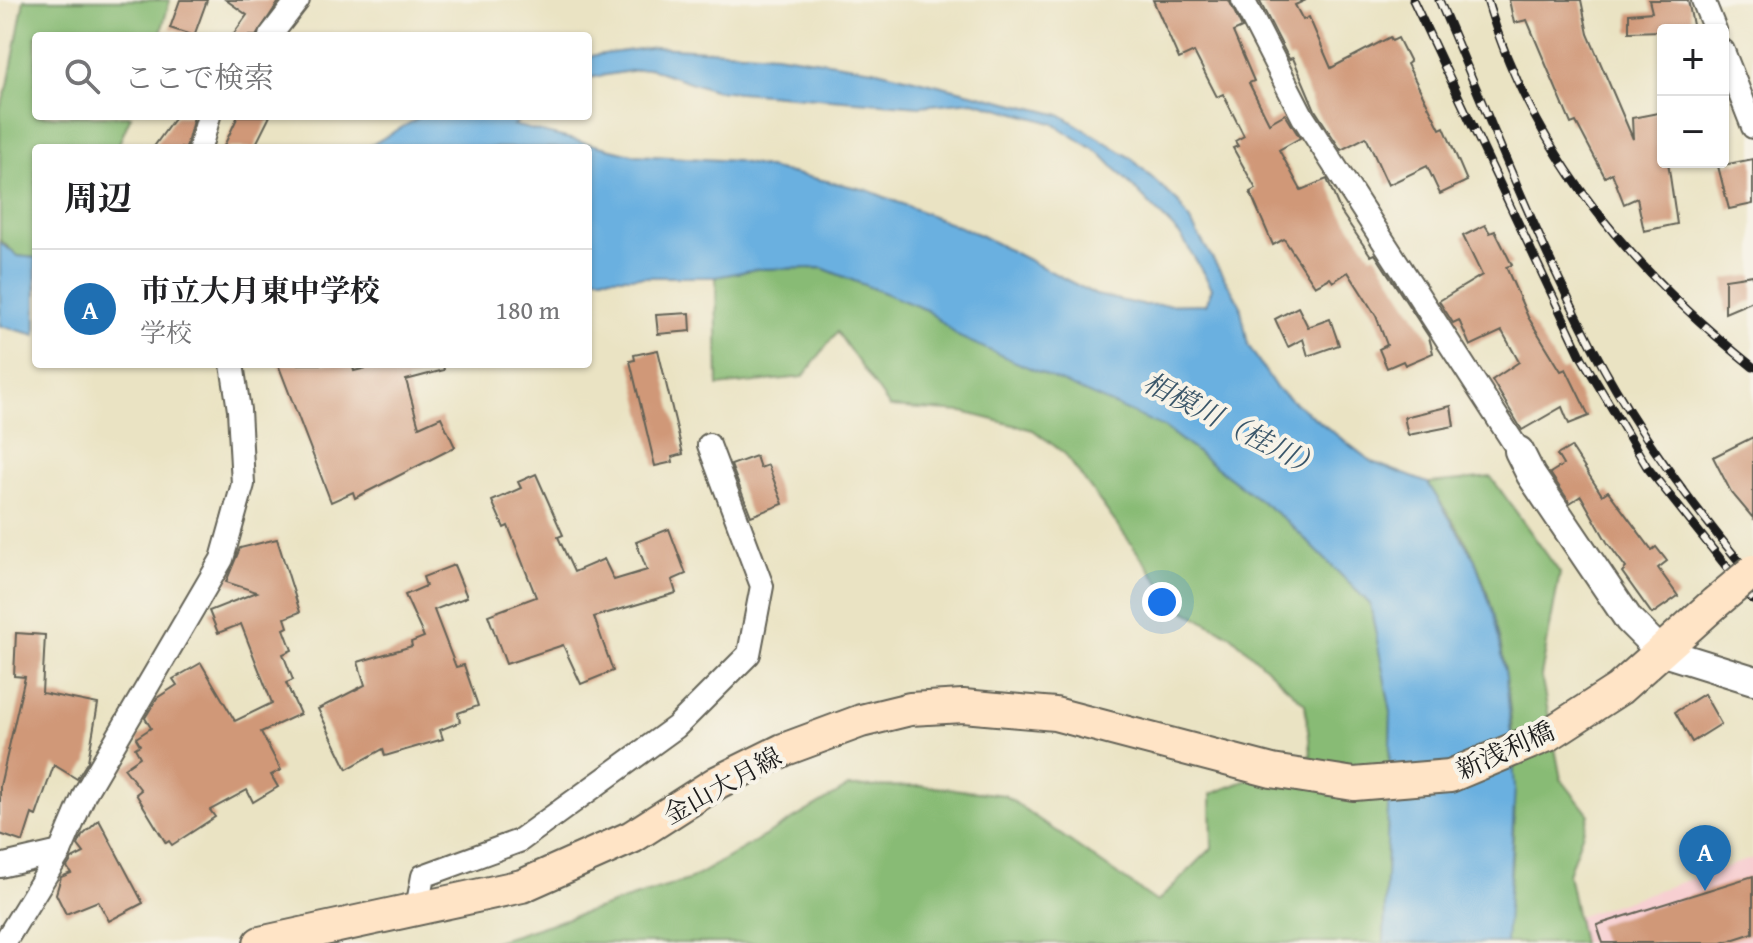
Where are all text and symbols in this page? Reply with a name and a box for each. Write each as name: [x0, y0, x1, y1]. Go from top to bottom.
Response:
map controls: [1657, 24, 1729, 168]
button: +: [1657, 24, 1729, 96]
search box: [32, 32, 592, 120]
icon: search: [60, 54, 104, 98]
text: ここで検索: [124, 55, 274, 99]
button: −: [1657, 96, 1729, 168]
text: 周辺: [64, 173, 132, 222]
text: 市立大月東中学校: [140, 268, 380, 312]
text: A: [82, 290, 98, 329]
text: 180 m: [495, 290, 560, 329]
text: 学校: [140, 313, 192, 352]
water label: 相模川（桂川）: [1136, 361, 1330, 487]
your location: [1142, 582, 1182, 622]
street label: 新浅利橋: [1450, 711, 1560, 789]
street label: 金山大月線: [656, 736, 788, 834]
pin: A: [1679, 825, 1731, 891]

